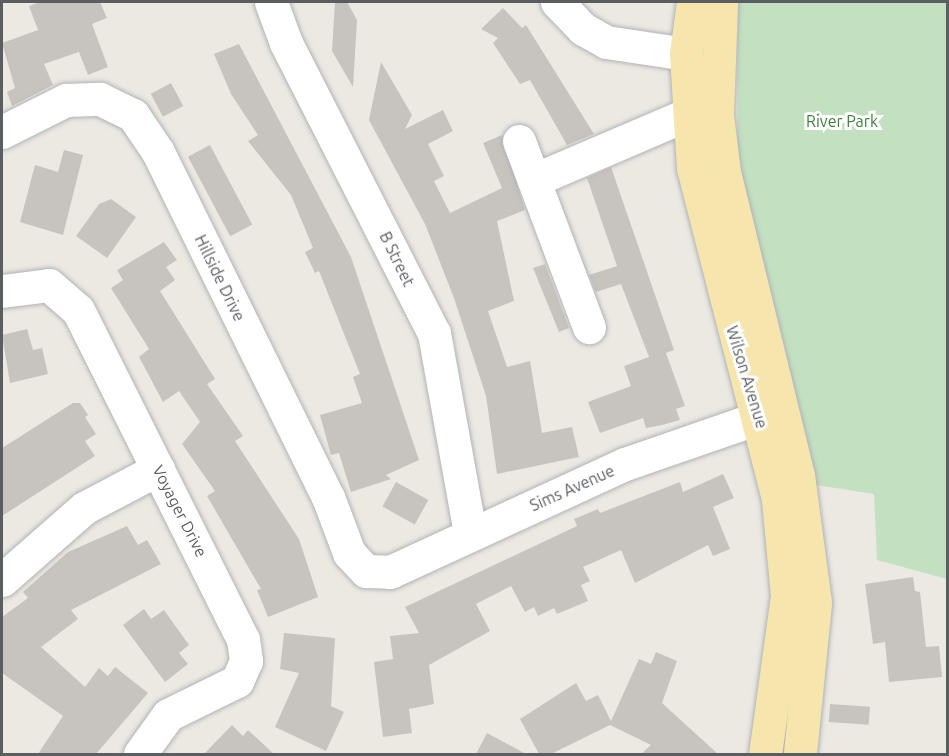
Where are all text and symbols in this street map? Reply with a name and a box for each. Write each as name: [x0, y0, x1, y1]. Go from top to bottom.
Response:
park label: River Park: [806, 111, 878, 131]
street label: B Street: [376, 229, 418, 289]
street label: Hillside Drive: [191, 232, 249, 324]
street label: Wilson Avenue: [722, 323, 772, 431]
street label: Sims Avenue: [527, 461, 617, 515]
street label: Voyager Drive: [149, 462, 211, 560]

